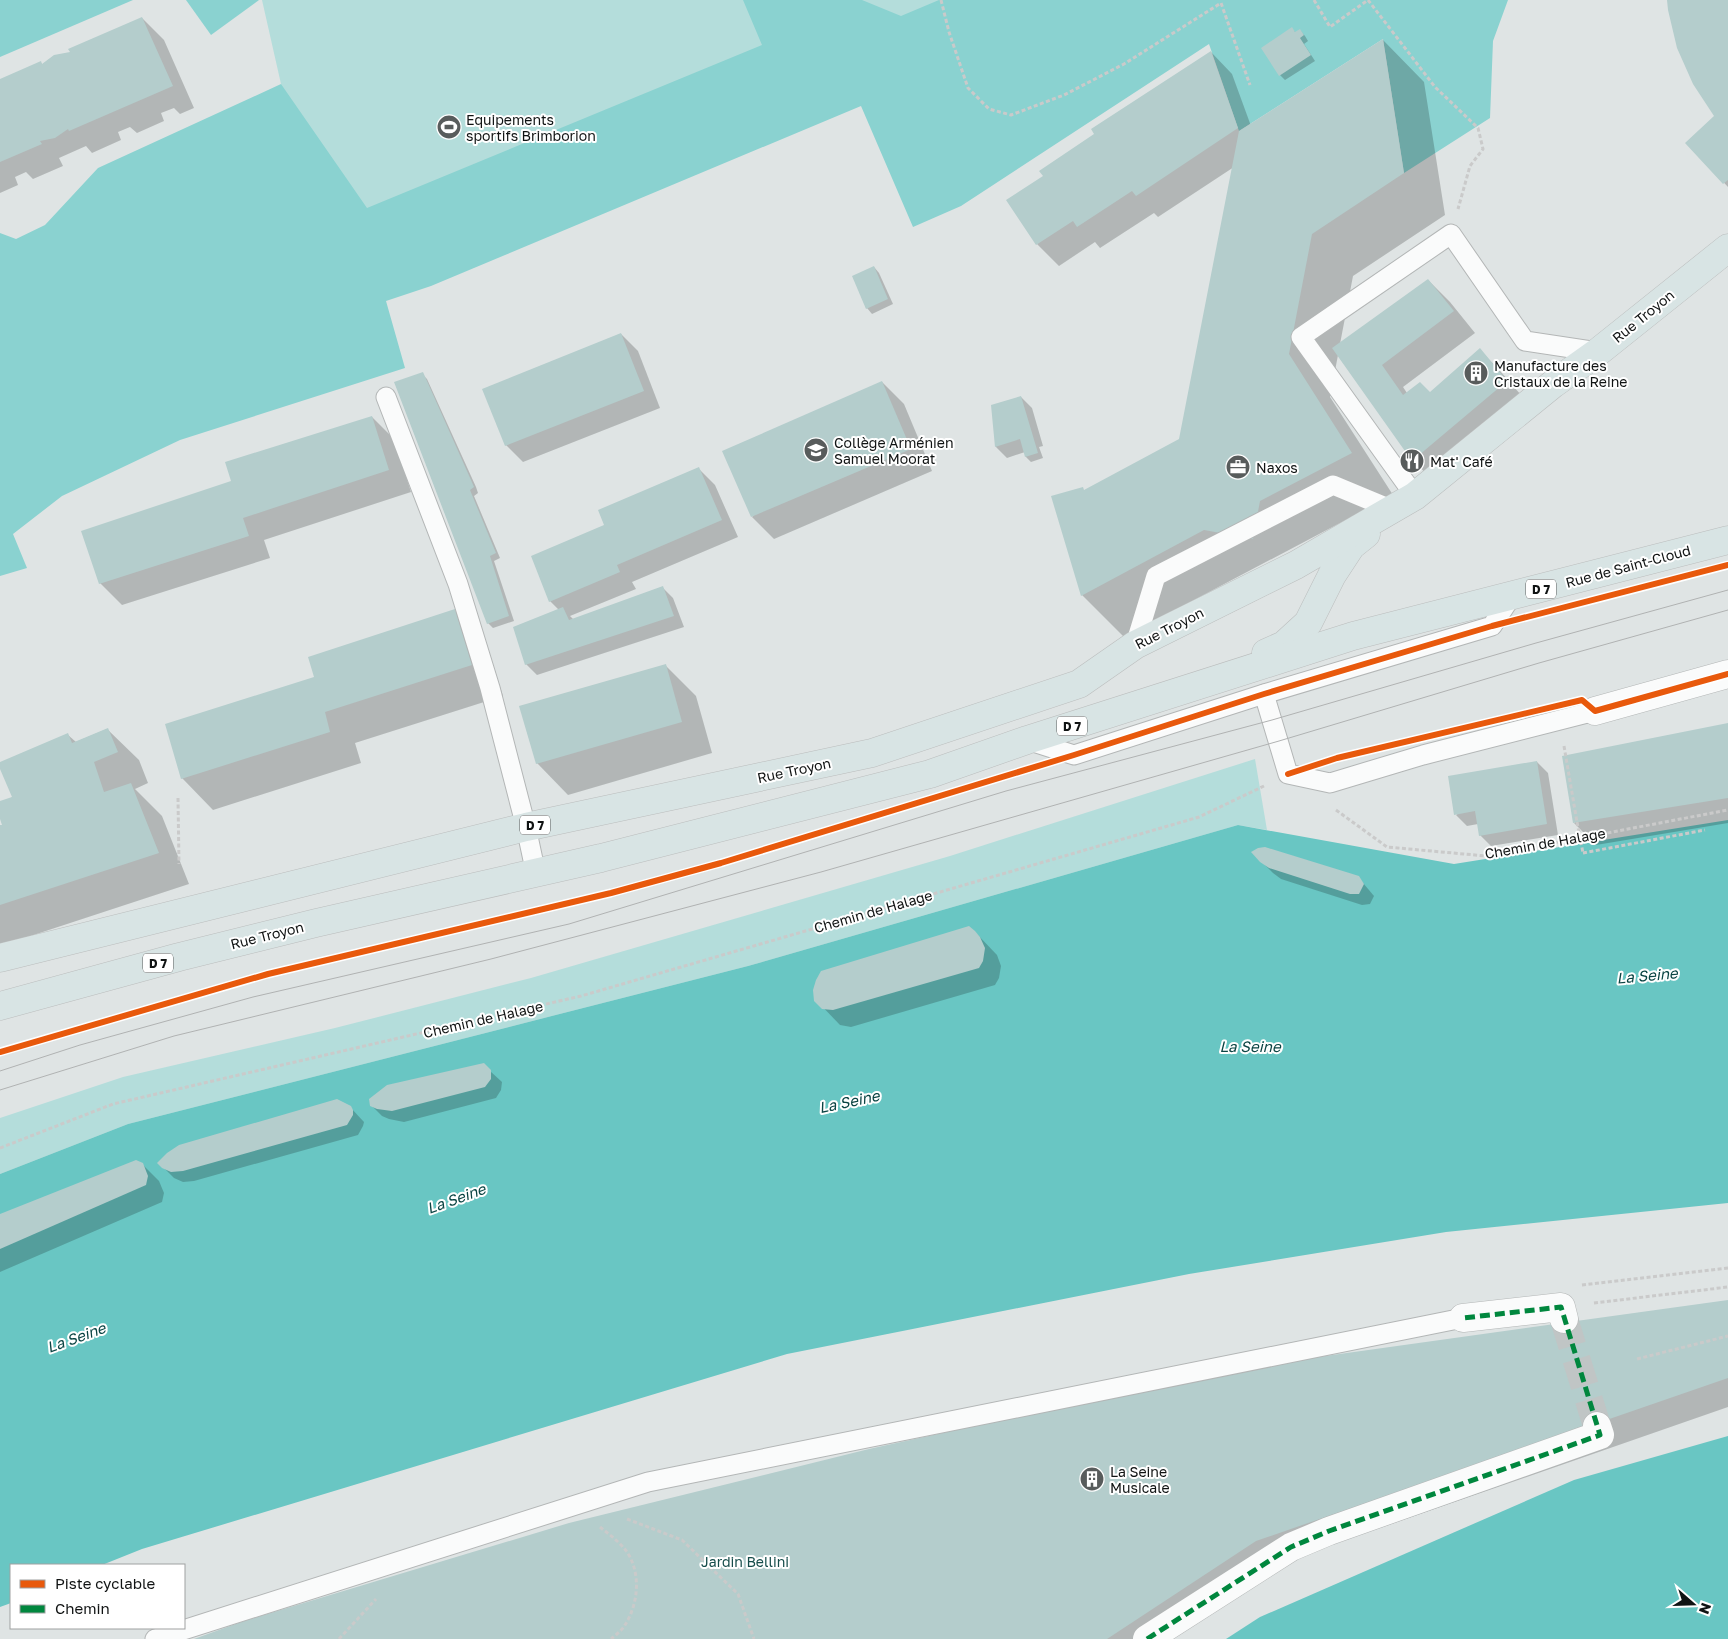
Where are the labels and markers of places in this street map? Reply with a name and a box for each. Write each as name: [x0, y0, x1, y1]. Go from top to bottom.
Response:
place label: Equipements sportifs Brimborion: [466, 111, 596, 144]
sports icon: Equipements sportifs Brimborion: [436, 114, 462, 140]
place label: Manufacture des Cristaux de la Reine: [1494, 357, 1627, 390]
building icon: Manufacture des Cristaux de la Reine: [1463, 360, 1489, 386]
place label: Collège Arménien Samuel Moorat: [834, 434, 954, 467]
school or university icon: Collège Arménien Samuel Moorat: [803, 437, 829, 463]
restaurant icon: Mat' Café: [1399, 448, 1425, 474]
place label: Mat' Café: [1430, 453, 1493, 470]
office icon: Naxos: [1225, 454, 1251, 480]
place label: Naxos: [1256, 459, 1298, 476]
place label: La Seine Musicale: [1110, 1463, 1170, 1496]
building icon: La Seine Musicale: [1079, 1466, 1105, 1492]

